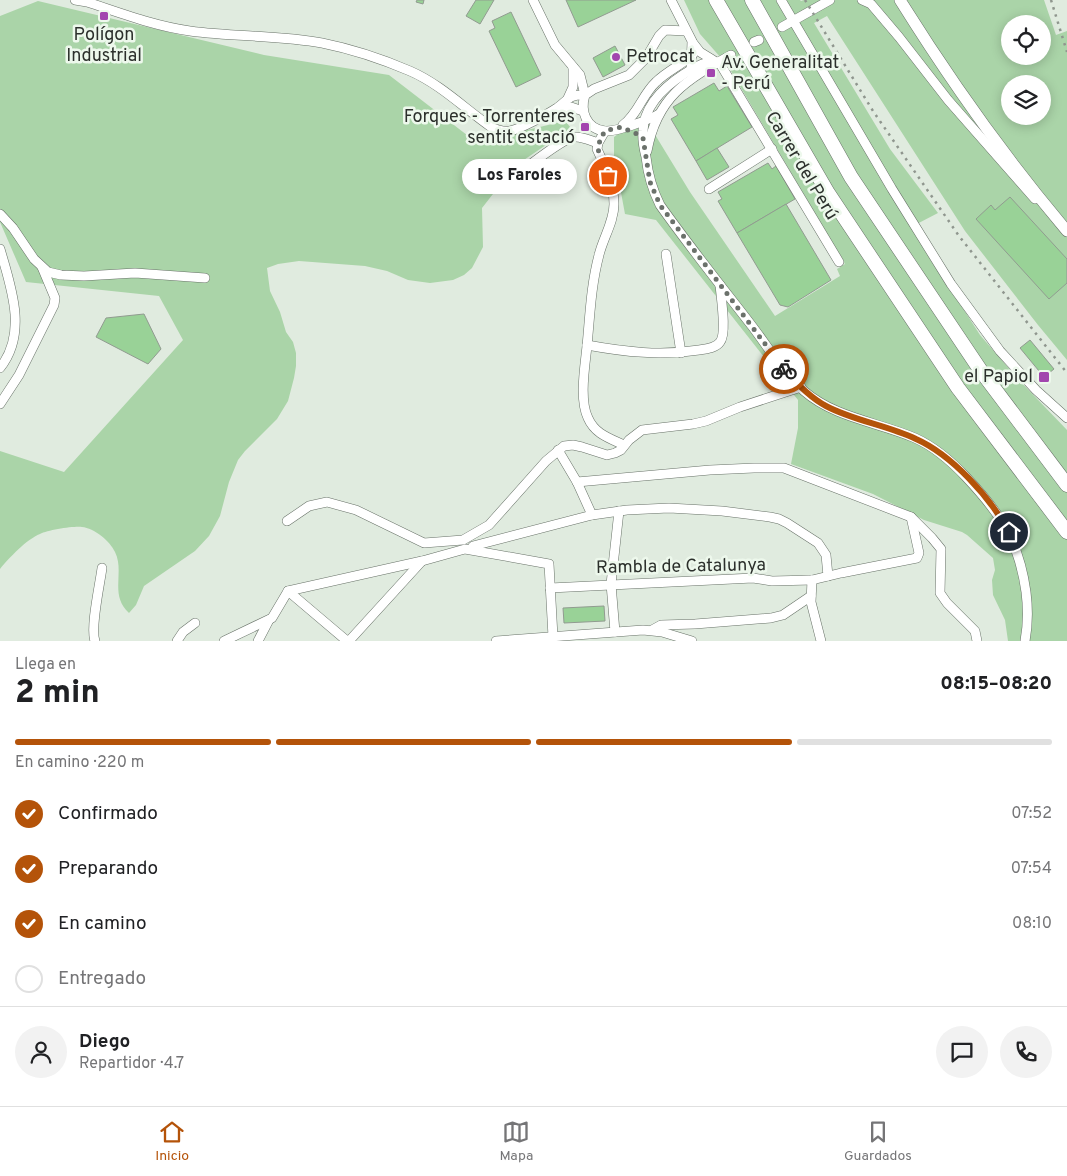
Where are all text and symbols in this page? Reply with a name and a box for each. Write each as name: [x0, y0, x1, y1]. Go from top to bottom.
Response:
marker: Polígon Industrial: [98, 10, 110, 22]
map controls: [1001, 15, 1051, 125]
button: locate: [1001, 15, 1051, 65]
place label: Polígon Industrial: [66, 24, 142, 68]
place label: Petrocat: [626, 46, 695, 69]
marker: Petrocat: [610, 51, 622, 63]
place label: Av. Generalitat - Perú: [721, 52, 839, 96]
marker: Av. Generalitat - Perú: [705, 67, 717, 79]
button: layers: [1001, 75, 1051, 125]
place label: Forques - Torrenteres sentit estació: [404, 106, 575, 150]
street label: Carrer del Perú: [759, 107, 843, 225]
marker: Forques - Torrenteres sentit estació: [579, 121, 591, 133]
pin: [587, 155, 629, 197]
callout: Los Faroles: [463, 158, 578, 194]
icon: bag: [594, 162, 622, 190]
text: Los Faroles: [477, 166, 562, 186]
courier: [759, 344, 809, 394]
icon: bike: [770, 355, 798, 383]
place label: el Papiol: [964, 366, 1033, 389]
marker: el Papiol: [1037, 370, 1051, 384]
pin: [988, 511, 1030, 553]
icon: home: [995, 518, 1023, 546]
street label: Rambla de Catalunya: [596, 554, 766, 580]
text: Llega en: [15, 655, 76, 675]
text: 08:15–08:20: [940, 672, 1052, 696]
text: 2 min: [15, 674, 100, 714]
text: En camino · 220 m: [15, 753, 144, 773]
icon: check: [15, 800, 43, 828]
text: Confirmado: [58, 802, 158, 826]
text: 07:52: [1011, 804, 1052, 824]
icon: check: [15, 855, 43, 883]
text: Preparando: [58, 857, 158, 881]
text: 07:54: [1011, 859, 1052, 879]
icon: check: [15, 910, 43, 938]
text: En camino: [58, 912, 147, 936]
text: 08:10: [1012, 914, 1052, 934]
text: Entregado: [58, 967, 146, 991]
button: person: [15, 1026, 67, 1078]
button: chat: [936, 1026, 988, 1078]
button: phone: [1000, 1026, 1052, 1078]
text: Diego: [79, 1030, 130, 1054]
text: Repartidor · 4.7: [79, 1054, 184, 1074]
tab: Inicio: [155, 1118, 189, 1165]
tab: Mapa: [500, 1118, 533, 1165]
tab: Guardados: [844, 1118, 912, 1165]

